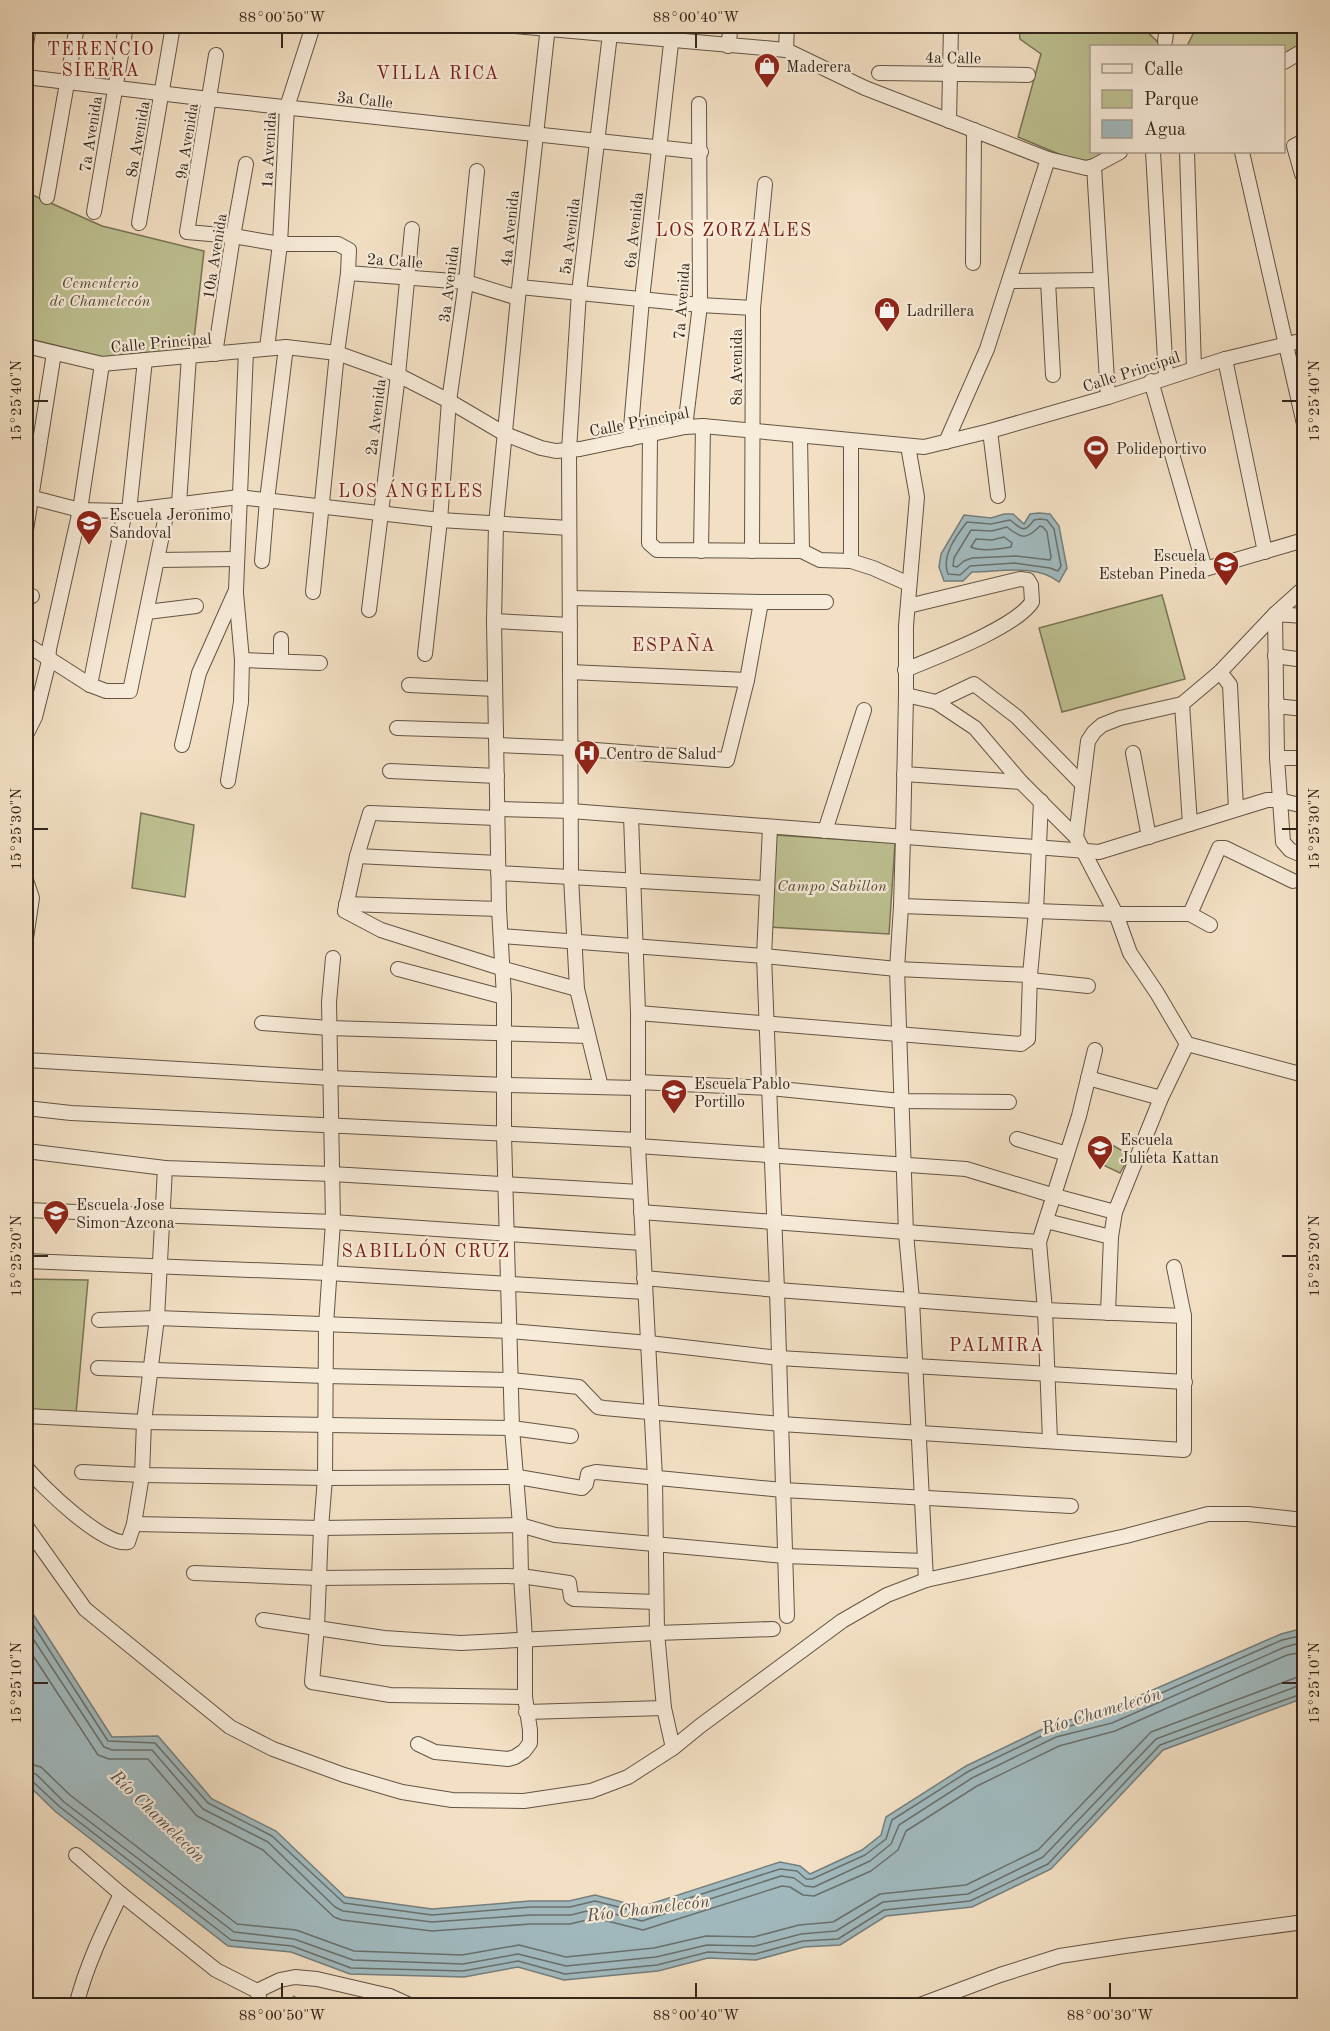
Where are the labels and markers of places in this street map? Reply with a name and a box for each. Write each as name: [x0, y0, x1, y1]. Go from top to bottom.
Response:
shop icon: Maderera: [752, 51, 782, 89]
place label: Maderera: [786, 60, 852, 76]
shop icon: Ladrillera: [872, 295, 902, 333]
place label: Ladrillera: [906, 304, 974, 320]
sports icon: Polideportivo: [1081, 433, 1111, 471]
place label: Polideportivo: [1116, 442, 1207, 458]
school or university icon: Escuela Jeronimo Sandoval: [74, 508, 104, 546]
place label: Escuela Jeronimo Sandoval: [109, 508, 231, 542]
place label: Escuela Esteban Pineda: [1098, 549, 1206, 583]
school or university icon: Escuela Esteban Pineda: [1211, 549, 1241, 587]
hospital icon: Centro de Salud: [572, 738, 602, 776]
place label: Centro de Salud: [606, 747, 717, 763]
school or university icon: Escuela Pablo Portillo: [659, 1077, 689, 1115]
place label: Escuela Pablo Portillo: [694, 1077, 790, 1111]
school or university icon: Escuela Julieta Kattan: [1085, 1133, 1115, 1171]
place label: Escuela Julieta Kattan: [1120, 1133, 1219, 1167]
school or university icon: Escuela Jose Simon Azcona: [41, 1198, 71, 1236]
place label: Escuela Jose Simon Azcona: [76, 1198, 175, 1232]

